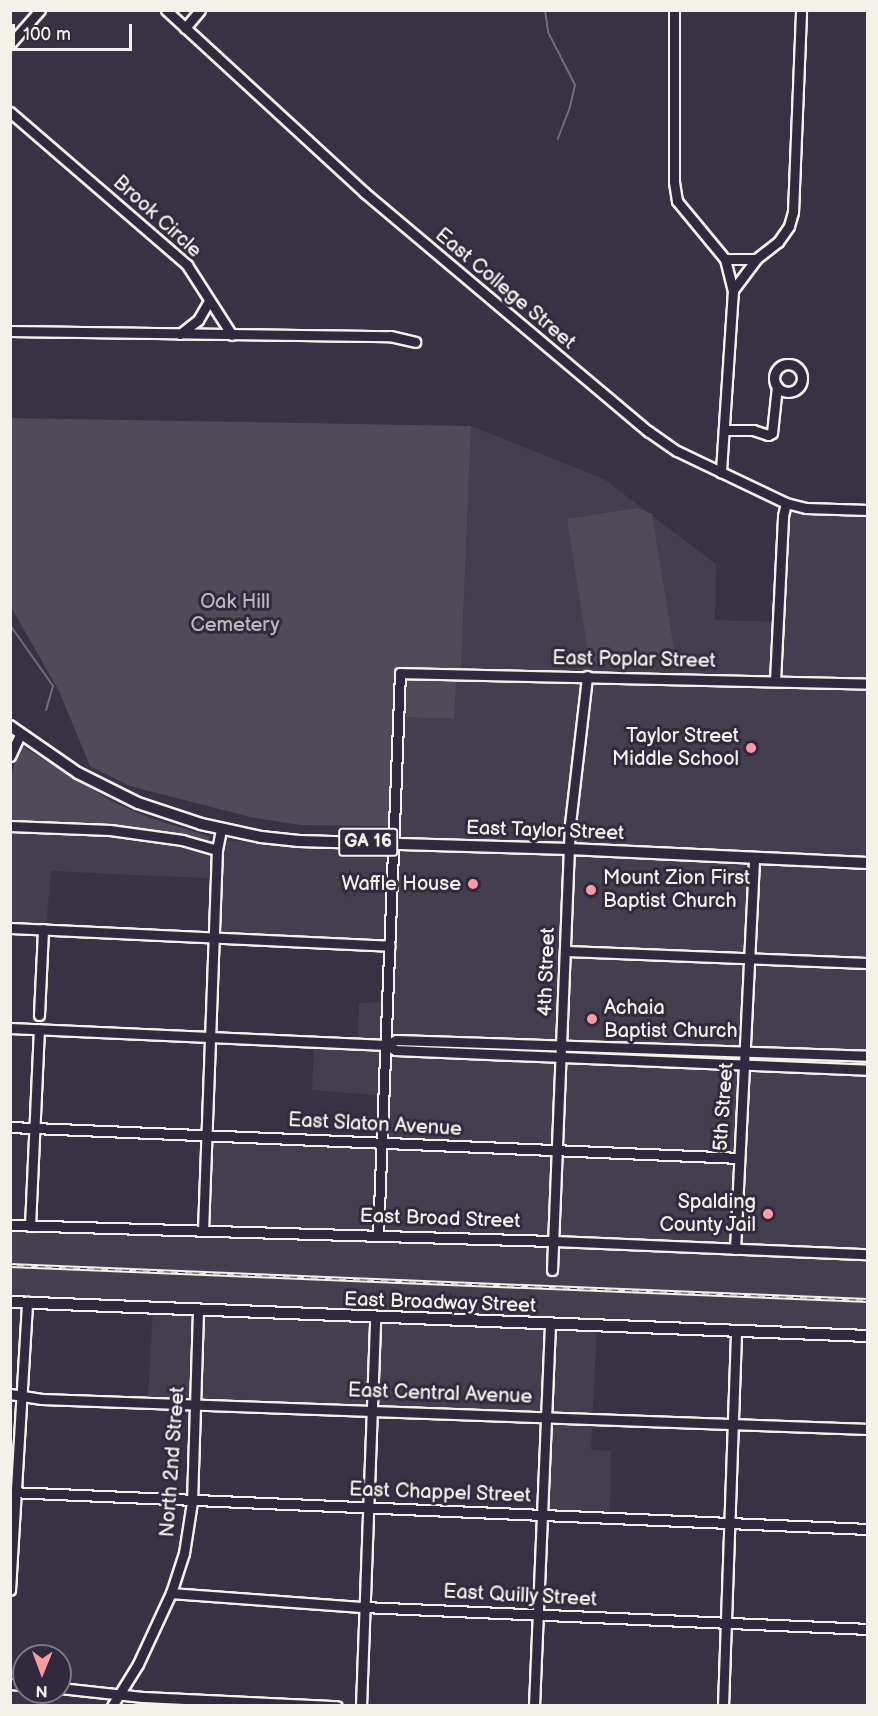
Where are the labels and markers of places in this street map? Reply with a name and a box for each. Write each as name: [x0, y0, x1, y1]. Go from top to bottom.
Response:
place label: Taylor Street Middle School: [612, 724, 739, 771]
marker: Taylor Street Middle School: [744, 741, 758, 755]
place label: Mount Zion First Baptist Church: [603, 867, 750, 914]
place label: Waffle House: [341, 872, 461, 896]
marker: Waffle House: [466, 877, 480, 891]
marker: Mount Zion First Baptist Church: [584, 883, 598, 897]
place label: Achaia Baptist Church: [604, 996, 737, 1043]
marker: Achaia Baptist Church: [585, 1012, 599, 1026]
place label: Spalding County Jail: [657, 1190, 756, 1237]
marker: Spalding County Jail: [761, 1207, 775, 1221]

